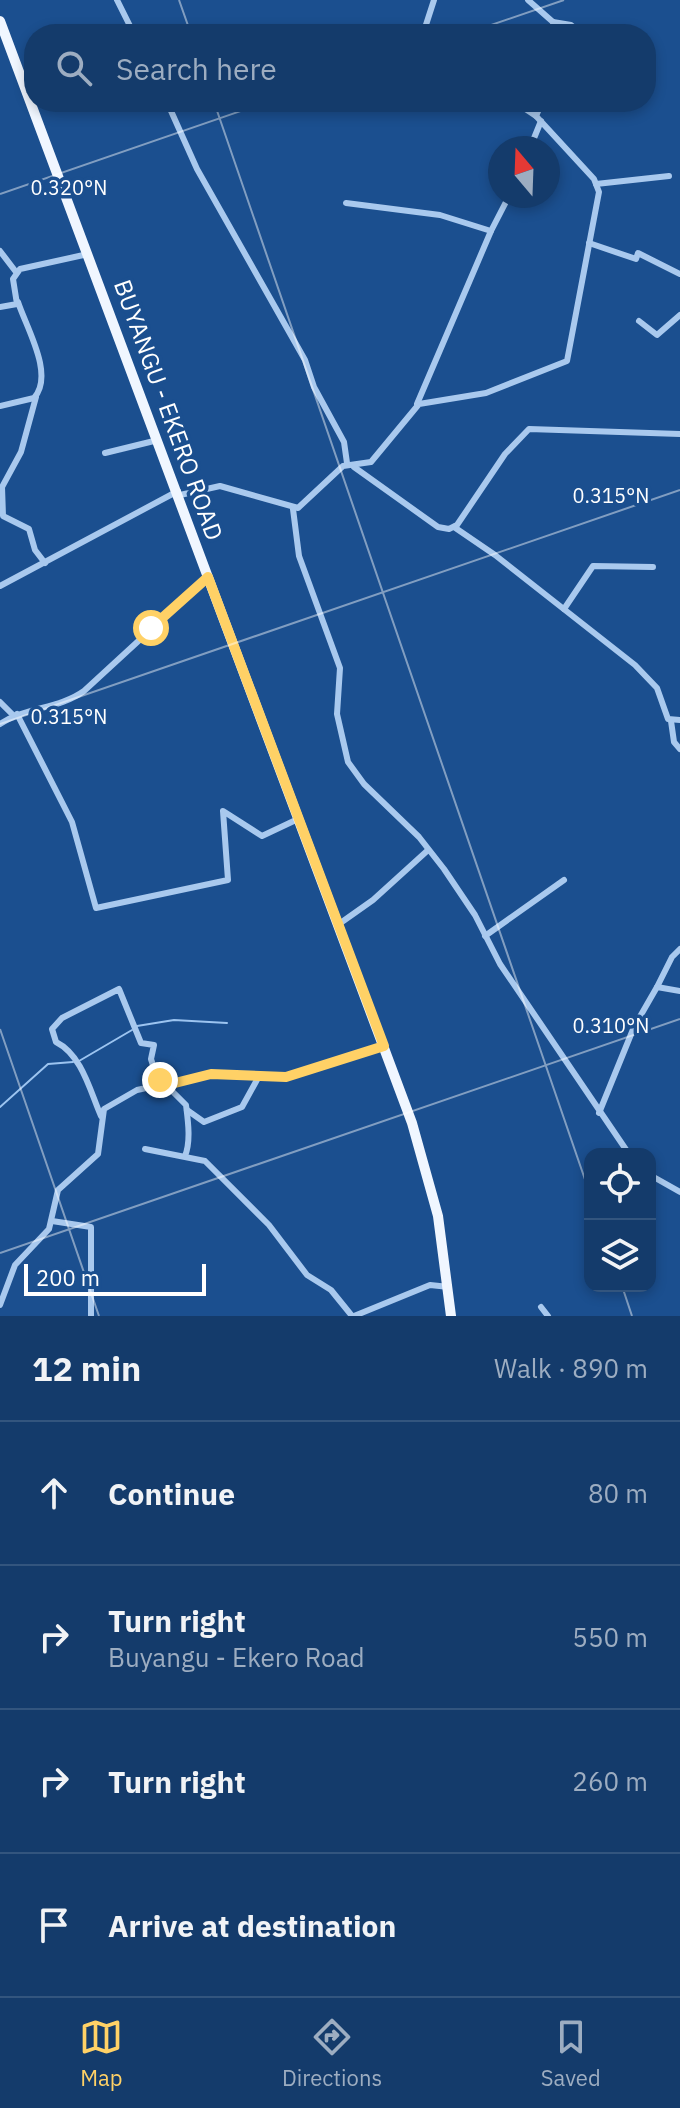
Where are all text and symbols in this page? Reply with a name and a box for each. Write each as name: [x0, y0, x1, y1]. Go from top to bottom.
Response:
search box: [24, 24, 656, 112]
icon: search: [52, 46, 96, 90]
text: Search here: [116, 49, 277, 88]
north arrow: [488, 136, 560, 208]
text: 0.320°N: [31, 174, 107, 201]
street label: BUYANGU - EKERO ROAD: [107, 275, 231, 544]
text: 0.315°N: [573, 482, 649, 509]
route start: [133, 610, 169, 646]
text: 0.315°N: [31, 703, 107, 730]
text: 0.310°N: [573, 1012, 649, 1039]
route end: [142, 1062, 178, 1098]
map controls: [584, 1148, 656, 1292]
button: locate: [584, 1148, 656, 1220]
button: layers: [584, 1220, 656, 1292]
scale bar: [24, 1260, 206, 1296]
text: 200 m: [36, 1263, 100, 1292]
text: 12 min: [32, 1346, 141, 1390]
text: Walk · 890 m: [494, 1351, 648, 1385]
icon: ahead: [32, 1471, 76, 1515]
text: Continue: [108, 1474, 235, 1513]
text: 80 m: [588, 1476, 648, 1510]
text: Turn right: [108, 1601, 246, 1640]
icon: right: [32, 1615, 76, 1659]
text: 550 m: [572, 1620, 648, 1654]
text: Buyangu - Ekero Road: [108, 1640, 365, 1674]
icon: right: [32, 1759, 76, 1803]
text: Turn right: [108, 1762, 246, 1801]
text: 260 m: [572, 1764, 648, 1798]
icon: arrive: [32, 1903, 76, 1947]
text: Arrive at destination: [108, 1906, 396, 1945]
tab: Map: [79, 2015, 123, 2092]
tab: Directions: [282, 2015, 382, 2092]
tab: Saved: [541, 2015, 601, 2092]

